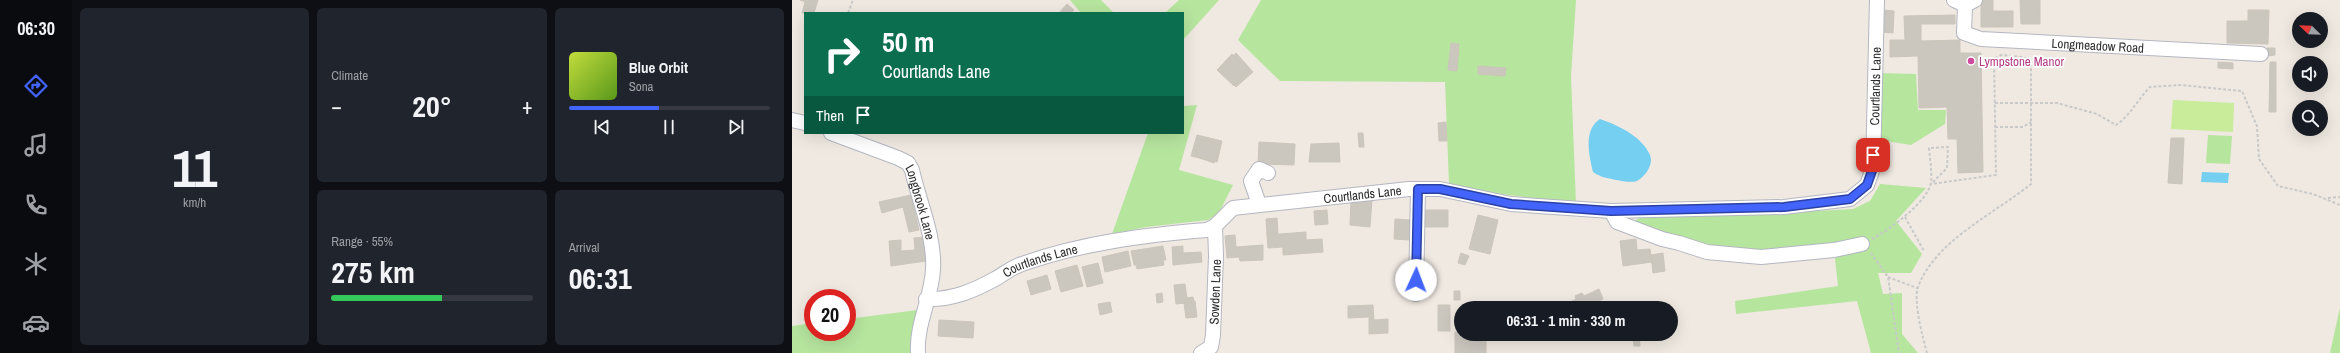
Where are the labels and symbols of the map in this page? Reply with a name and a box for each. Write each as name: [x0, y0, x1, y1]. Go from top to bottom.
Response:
north arrow: [2292, 12, 2328, 48]
street label: Longmeadow Road: [2051, 35, 2145, 57]
street label: Courtlands Lane: [1866, 47, 1885, 126]
place label: Lympstone Manor: [1979, 53, 2064, 70]
marker: Lympstone Manor: [1966, 56, 1976, 66]
pin: [1856, 138, 1890, 172]
street label: Longbrook Lane: [902, 161, 939, 241]
street label: Courtlands Lane: [1323, 182, 1402, 207]
street label: Courtlands Lane: [999, 240, 1079, 281]
street label: Sowden Lane: [1205, 259, 1225, 325]
position arrow: [1395, 259, 1437, 301]
speed limit sign: 20: [804, 289, 856, 341]

